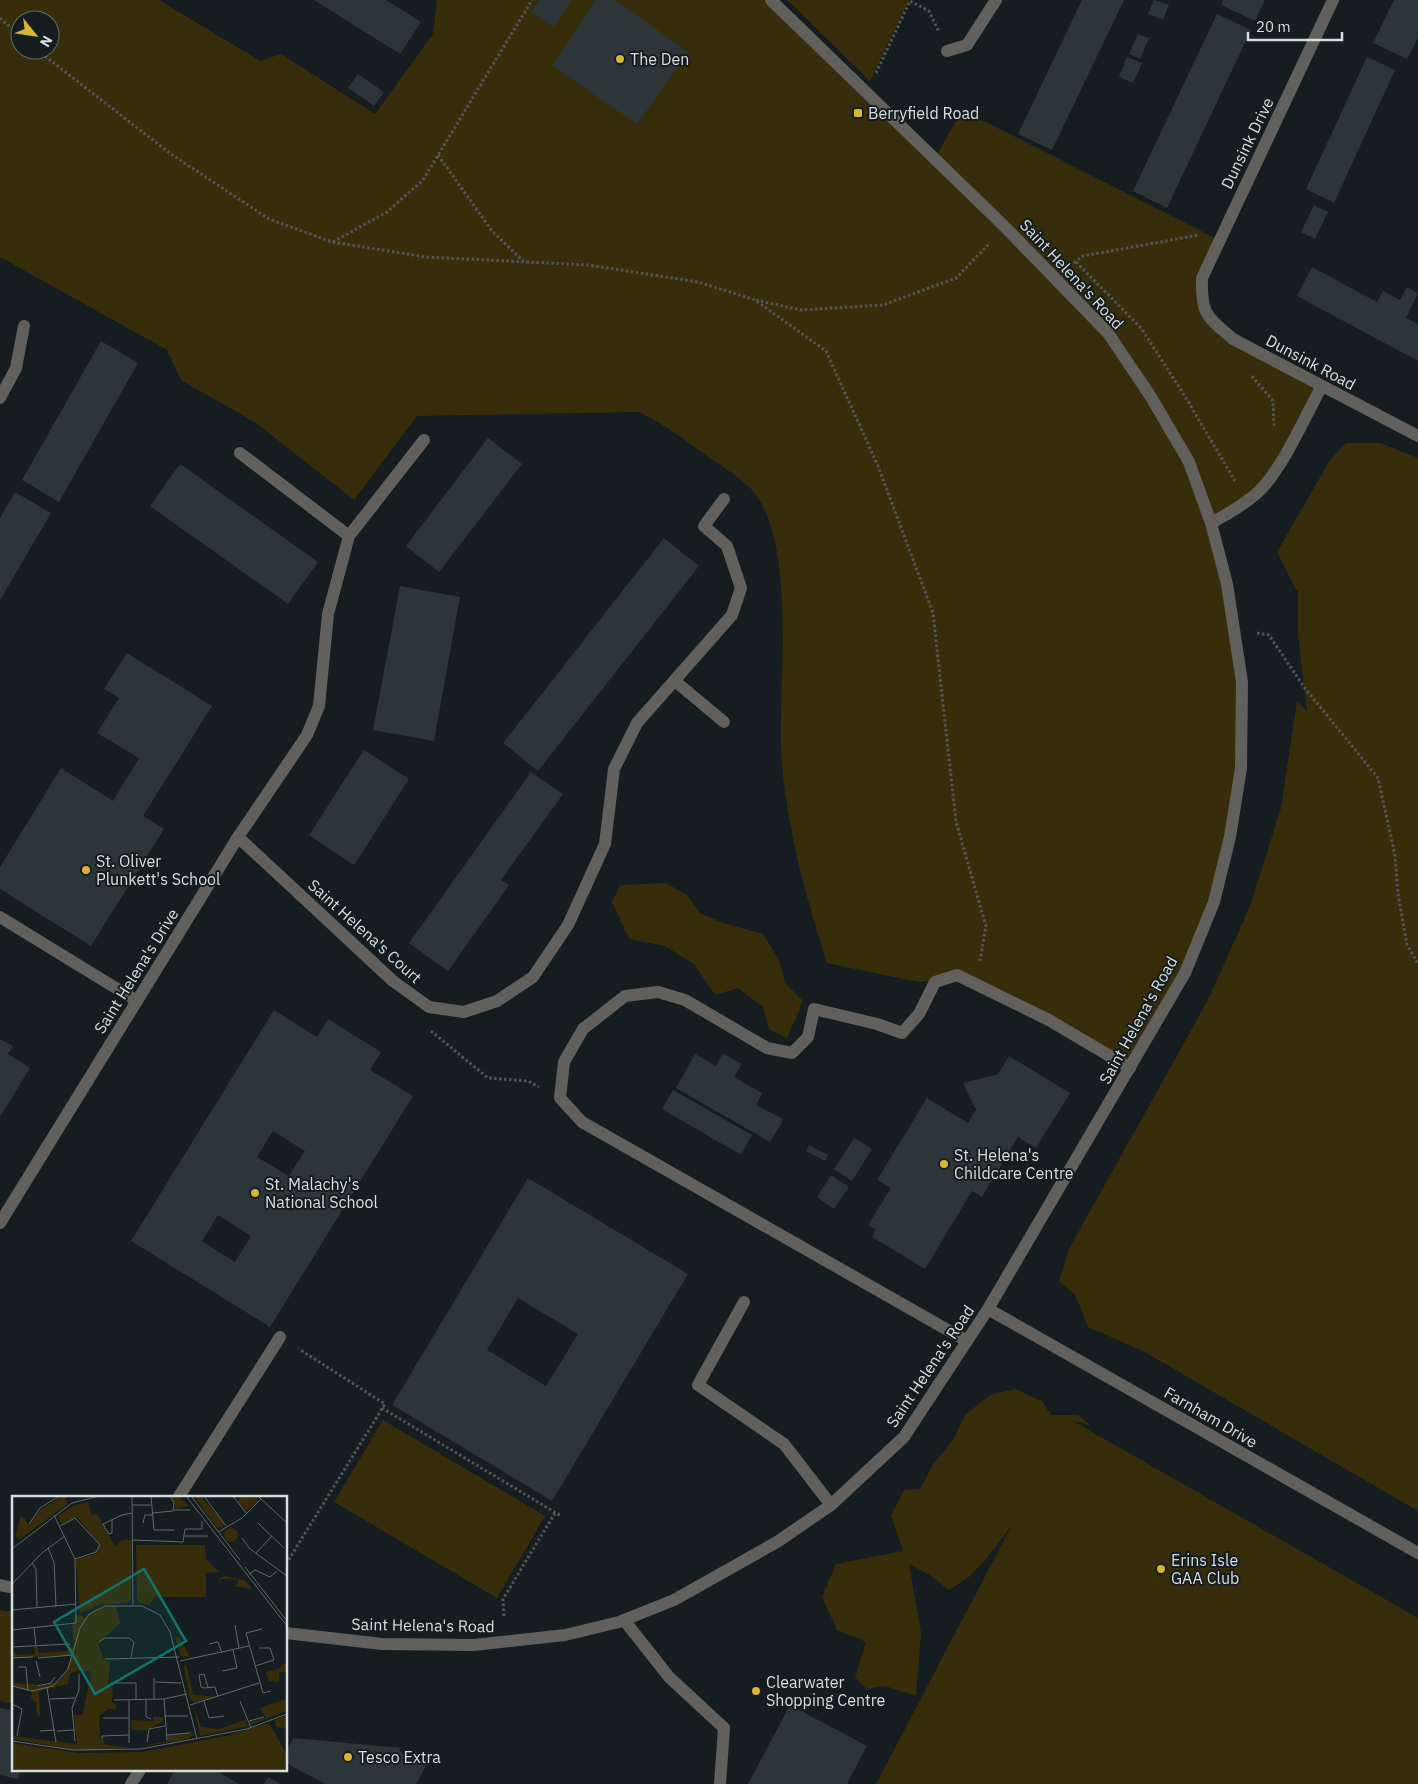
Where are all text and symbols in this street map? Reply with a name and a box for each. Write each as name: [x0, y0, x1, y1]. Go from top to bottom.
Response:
north arrow: [10, 10, 60, 60]
scale bar: [1248, 10, 1342, 42]
text: 20 m: [1256, 17, 1291, 36]
text: N: [36, 33, 57, 50]
place label: The Den: [630, 49, 689, 69]
marker: The Den: [614, 53, 626, 65]
street label: Dunsink Drive: [1216, 94, 1278, 192]
place label: Berryfield Road: [868, 103, 979, 123]
marker: Berryfield Road: [852, 107, 864, 119]
street label: Saint Helena's Road: [1016, 215, 1128, 333]
street label: Dunsink Road: [1263, 330, 1359, 394]
place label: St. Oliver Plunkett's School: [96, 851, 220, 889]
marker: St. Oliver Plunkett's School: [80, 864, 92, 876]
street label: Saint Helena's Court: [304, 875, 426, 987]
street label: Saint Helena's Drive: [89, 905, 183, 1037]
street label: Saint Helena's Road: [1095, 953, 1181, 1087]
place label: St. Helena's Childcare Centre: [954, 1145, 1074, 1183]
marker: St. Helena's Childcare Centre: [938, 1158, 950, 1170]
place label: St. Malachy's National School: [265, 1174, 378, 1212]
marker: St. Malachy's National School: [249, 1187, 261, 1199]
street label: Saint Helena's Road: [882, 1301, 978, 1431]
street label: Farnham Drive: [1161, 1382, 1261, 1452]
inset map: [12, 1496, 288, 1772]
place label: Erins Isle GAA Club: [1171, 1550, 1239, 1588]
marker: Erins Isle GAA Club: [1155, 1563, 1167, 1575]
street label: Saint Helena's Road: [351, 1614, 495, 1636]
place label: Clearwater Shopping Centre: [766, 1672, 885, 1710]
marker: Clearwater Shopping Centre: [750, 1685, 762, 1697]
place label: Tesco Extra: [358, 1747, 441, 1767]
marker: Tesco Extra: [342, 1751, 354, 1763]

